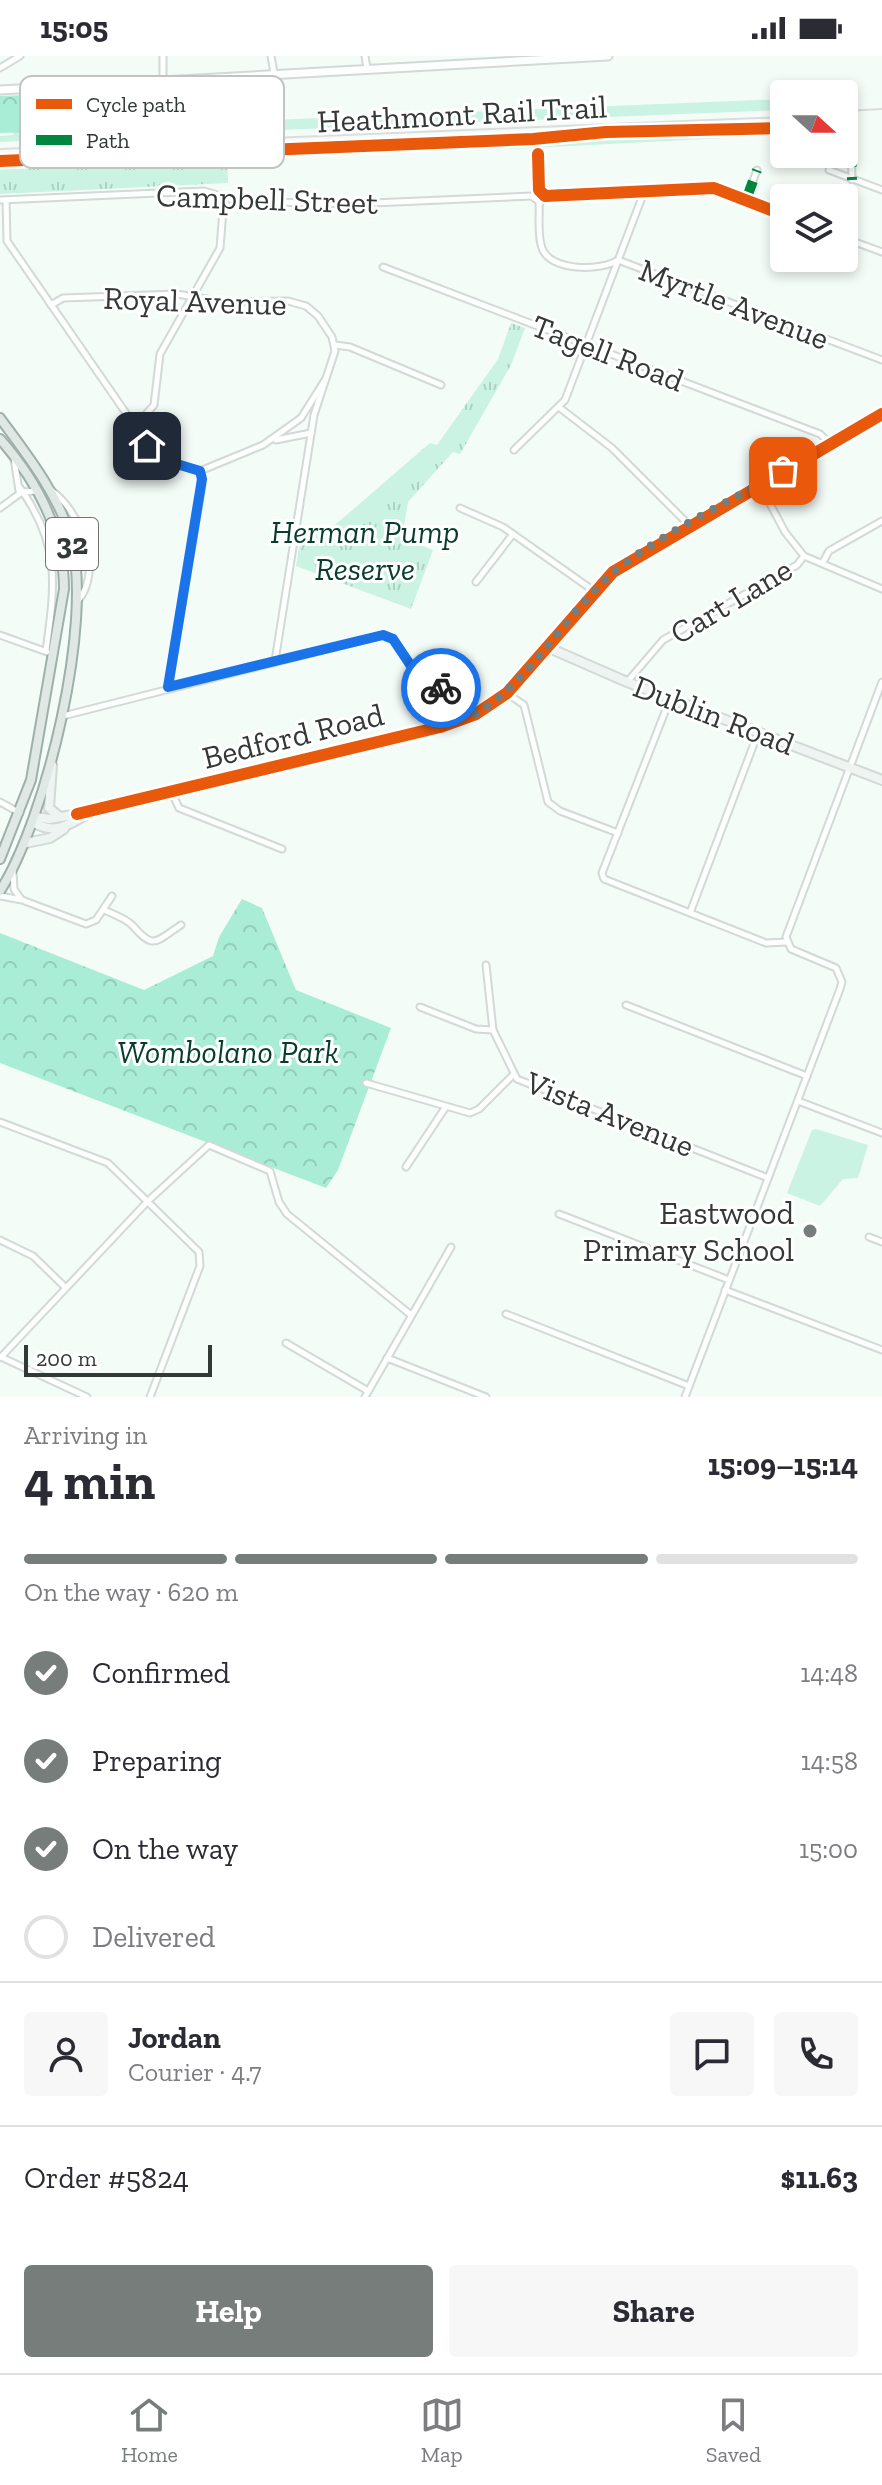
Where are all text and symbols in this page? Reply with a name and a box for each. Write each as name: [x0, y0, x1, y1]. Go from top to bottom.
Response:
text: 15:05: [40, 10, 108, 46]
legend: [20, 76, 284, 168]
north arrow: [770, 80, 858, 168]
map controls: [770, 80, 858, 272]
street label: Heathmont Rail Trail: [316, 87, 608, 141]
text: Cycle path: [86, 91, 186, 118]
text: Path: [86, 127, 130, 154]
street label: Campbell Street: [155, 176, 379, 222]
button: layers: [770, 184, 858, 272]
street label: Myrtle Avenue: [634, 250, 834, 358]
street label: Royal Avenue: [103, 279, 287, 323]
street label: Tagell Road: [526, 307, 690, 400]
pin: [113, 412, 181, 480]
icon: home: [125, 424, 169, 468]
pin: [749, 437, 817, 505]
icon: bag: [761, 449, 805, 493]
park label: Herman Pump Reserve: [271, 513, 459, 588]
road number: 32: [46, 518, 98, 570]
street label: Cart Lane: [663, 550, 799, 652]
courier: [401, 648, 481, 728]
icon: bike: [419, 666, 463, 710]
street label: Dublin Road: [628, 667, 800, 763]
street label: Bedford Road: [198, 695, 388, 777]
park label: Wombolano Park: [117, 1033, 339, 1071]
street label: Vista Avenue: [519, 1063, 700, 1165]
place label: Eastwood Primary School: [583, 1194, 794, 1269]
marker: Eastwood Primary School: [801, 1222, 819, 1240]
scale bar: [24, 1341, 212, 1377]
text: 200 m: [36, 1345, 97, 1372]
text: Arriving in: [24, 1419, 147, 1451]
text: 15:09–15:14: [708, 1447, 858, 1483]
text: 4 min: [24, 1450, 155, 1512]
text: On the way · 620 m: [24, 1576, 238, 1608]
icon: check: [24, 1651, 68, 1695]
text: Confirmed: [92, 1655, 230, 1691]
text: 14:48: [800, 1657, 858, 1689]
icon: check: [24, 1739, 68, 1783]
text: Preparing: [92, 1743, 222, 1779]
text: 14:58: [801, 1745, 858, 1777]
icon: check: [24, 1827, 68, 1871]
text: On the way: [92, 1831, 238, 1867]
text: 15:00: [799, 1833, 858, 1865]
text: Delivered: [92, 1919, 215, 1955]
button: person: [24, 2012, 108, 2096]
button: chat: [670, 2012, 754, 2096]
button: phone: [774, 2012, 858, 2096]
text: Jordan: [128, 2020, 221, 2056]
text: Courier · 4.7: [128, 2056, 262, 2088]
text: Order #5824: [24, 2160, 189, 2196]
text: $11.63: [781, 2160, 858, 2196]
button: Help: [24, 2265, 433, 2357]
button: Share: [449, 2265, 858, 2357]
tab: Home: [121, 2393, 178, 2468]
tab: Map: [420, 2393, 464, 2468]
tab: Saved: [706, 2393, 761, 2468]

